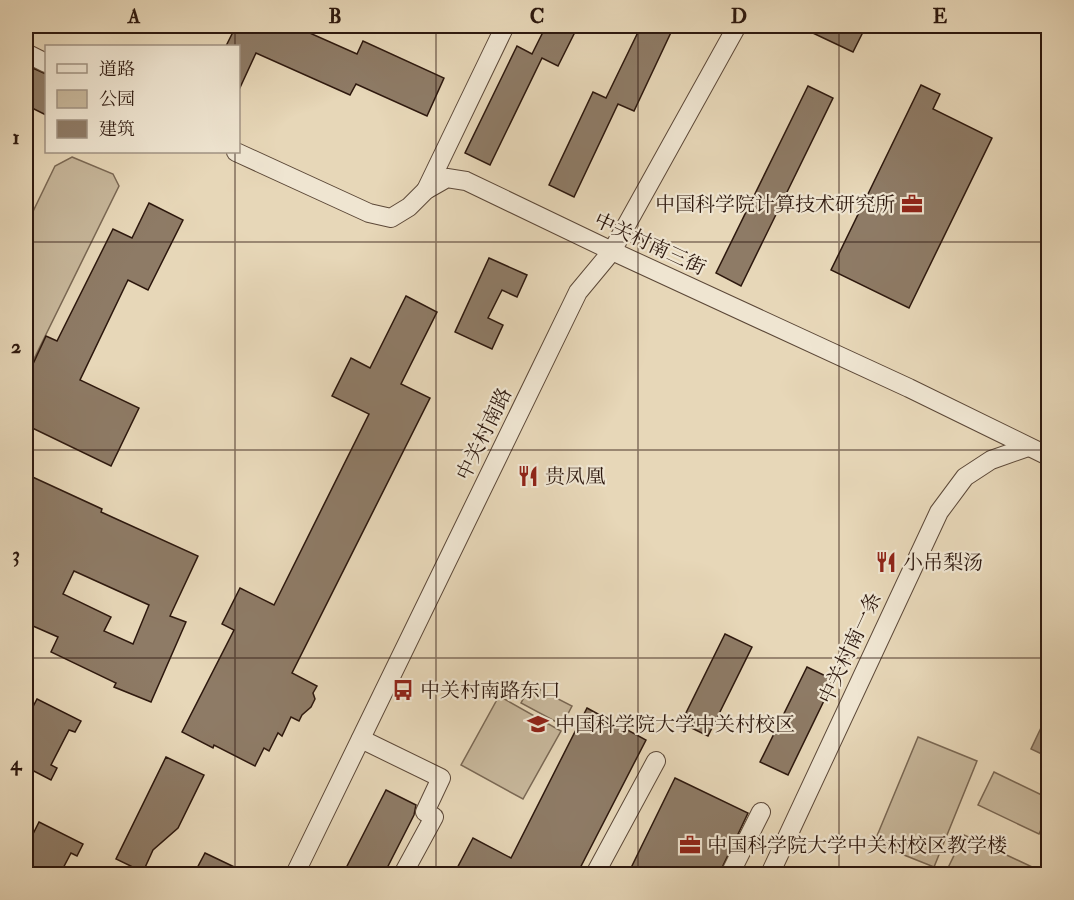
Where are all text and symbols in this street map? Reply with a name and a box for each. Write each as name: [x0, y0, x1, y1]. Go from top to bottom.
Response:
text: A: [127, 4, 141, 29]
text: B: [328, 4, 342, 29]
text: C: [530, 4, 544, 29]
text: D: [731, 4, 747, 29]
text: E: [933, 4, 948, 29]
legend: [45, 45, 240, 153]
text: 道路: [99, 58, 135, 81]
text: 公园: [99, 88, 135, 111]
text: 建筑: [99, 118, 135, 141]
text: 1: [12, 125, 20, 150]
place label: 中国科学院计算技术研究所: [655, 192, 895, 217]
office icon: 中国科学院计算技术研究所: [900, 192, 924, 216]
street label: 中关村南三街: [590, 207, 710, 281]
text: 2: [11, 334, 21, 359]
street label: 中关村南路: [451, 384, 517, 484]
restaurant icon: 贵凤凰: [516, 464, 540, 488]
place label: 贵凤凰: [545, 464, 605, 489]
text: 3: [12, 542, 20, 567]
restaurant icon: 小吊梨汤: [874, 550, 898, 574]
place label: 小吊梨汤: [903, 550, 983, 575]
street label: 中关村南一条: [813, 588, 887, 708]
bus stop icon: 中关村南路东口: [391, 678, 415, 702]
place label: 中关村南路东口: [420, 678, 560, 703]
school or university icon: 中国科学院大学中关村校区: [526, 712, 550, 736]
place label: 中国科学院大学中关村校区: [555, 712, 795, 737]
text: 4: [10, 751, 23, 776]
office icon: 中国科学院大学中关村校区教学楼: [678, 833, 702, 857]
place label: 中国科学院大学中关村校区教学楼: [707, 833, 1007, 858]

